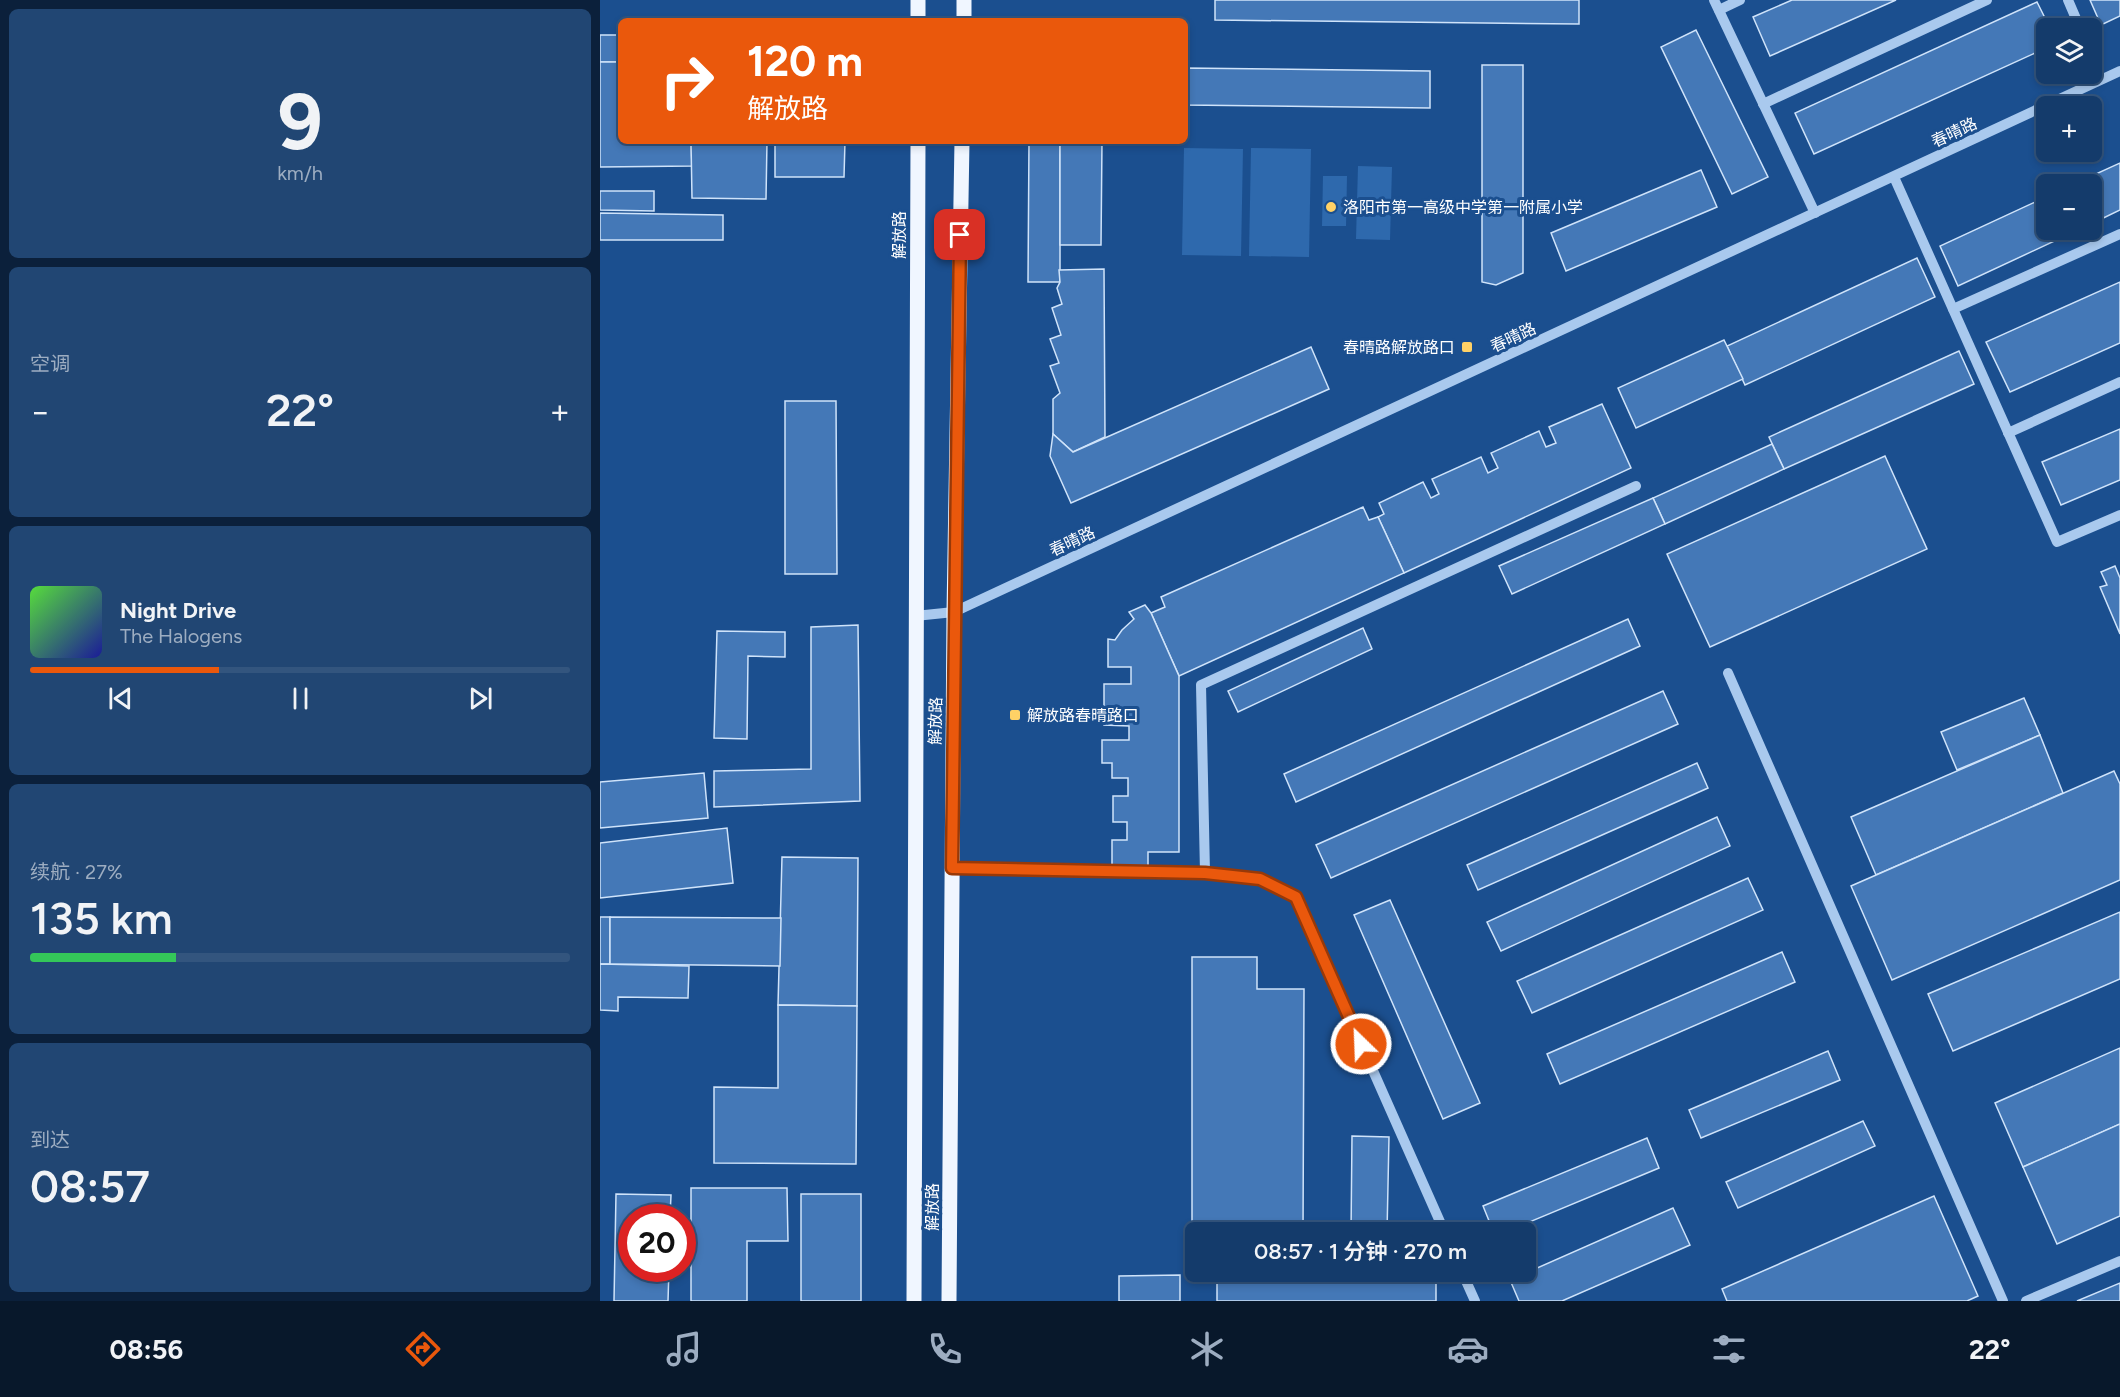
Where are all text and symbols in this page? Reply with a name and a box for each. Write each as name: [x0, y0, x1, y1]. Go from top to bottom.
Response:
map controls: [2036, 18, 2102, 240]
button: layers: [2036, 18, 2102, 84]
text: 120 m: [747, 36, 863, 87]
icon: right: [648, 42, 726, 120]
text: 9: [277, 75, 323, 169]
text: 解放路: [747, 92, 828, 125]
button: +: [2036, 96, 2102, 162]
street label: 春晴路: [1928, 114, 1980, 151]
text: km/h: [277, 161, 323, 185]
button: −: [2036, 174, 2102, 240]
place label: 洛阳市第一高级中学第一附属小学: [1343, 198, 1583, 217]
marker: 洛阳市第一高级中学第一附属小学: [1324, 200, 1338, 214]
pin: [934, 209, 985, 260]
street label: 解放路: [890, 211, 909, 259]
icon: arrive: [943, 218, 976, 251]
street label: 春晴路: [1487, 319, 1539, 356]
place label: 春晴路解放路口: [1343, 338, 1455, 357]
marker: 春晴路解放路口: [1460, 340, 1474, 354]
text: 空调: [30, 352, 70, 376]
text: 22°: [266, 383, 334, 437]
text: −: [30, 392, 51, 431]
text: +: [549, 392, 570, 431]
street label: 春晴路: [1046, 523, 1098, 560]
text: Night Drive: [120, 597, 236, 624]
text: The Halogens: [120, 624, 242, 648]
icon: previous: [104, 682, 137, 715]
icon: pause: [284, 682, 317, 715]
icon: next: [464, 682, 497, 715]
street label: 解放路: [926, 697, 945, 745]
place label: 解放路春晴路口: [1027, 706, 1139, 725]
marker: 解放路春晴路口: [1008, 708, 1022, 722]
text: 续航 · 27%: [30, 860, 123, 884]
text: 135 km: [30, 891, 173, 945]
position arrow: [1329, 1012, 1393, 1076]
text: 到达: [30, 1128, 70, 1152]
text: 08:57: [30, 1159, 150, 1213]
street label: 解放路: [923, 1183, 942, 1231]
speed limit sign: 20: [618, 1204, 696, 1282]
text: 08:57 · 1 分钟 · 270 m: [1254, 1238, 1467, 1265]
icon: directions: [402, 1328, 444, 1370]
icon: music: [663, 1328, 705, 1370]
icon: phone: [924, 1328, 966, 1370]
icon: climate: [1186, 1328, 1228, 1370]
icon: car: [1447, 1328, 1489, 1370]
icon: filters: [1708, 1328, 1750, 1370]
text: 08:56: [110, 1333, 183, 1366]
text: 22°: [1969, 1333, 2010, 1366]

